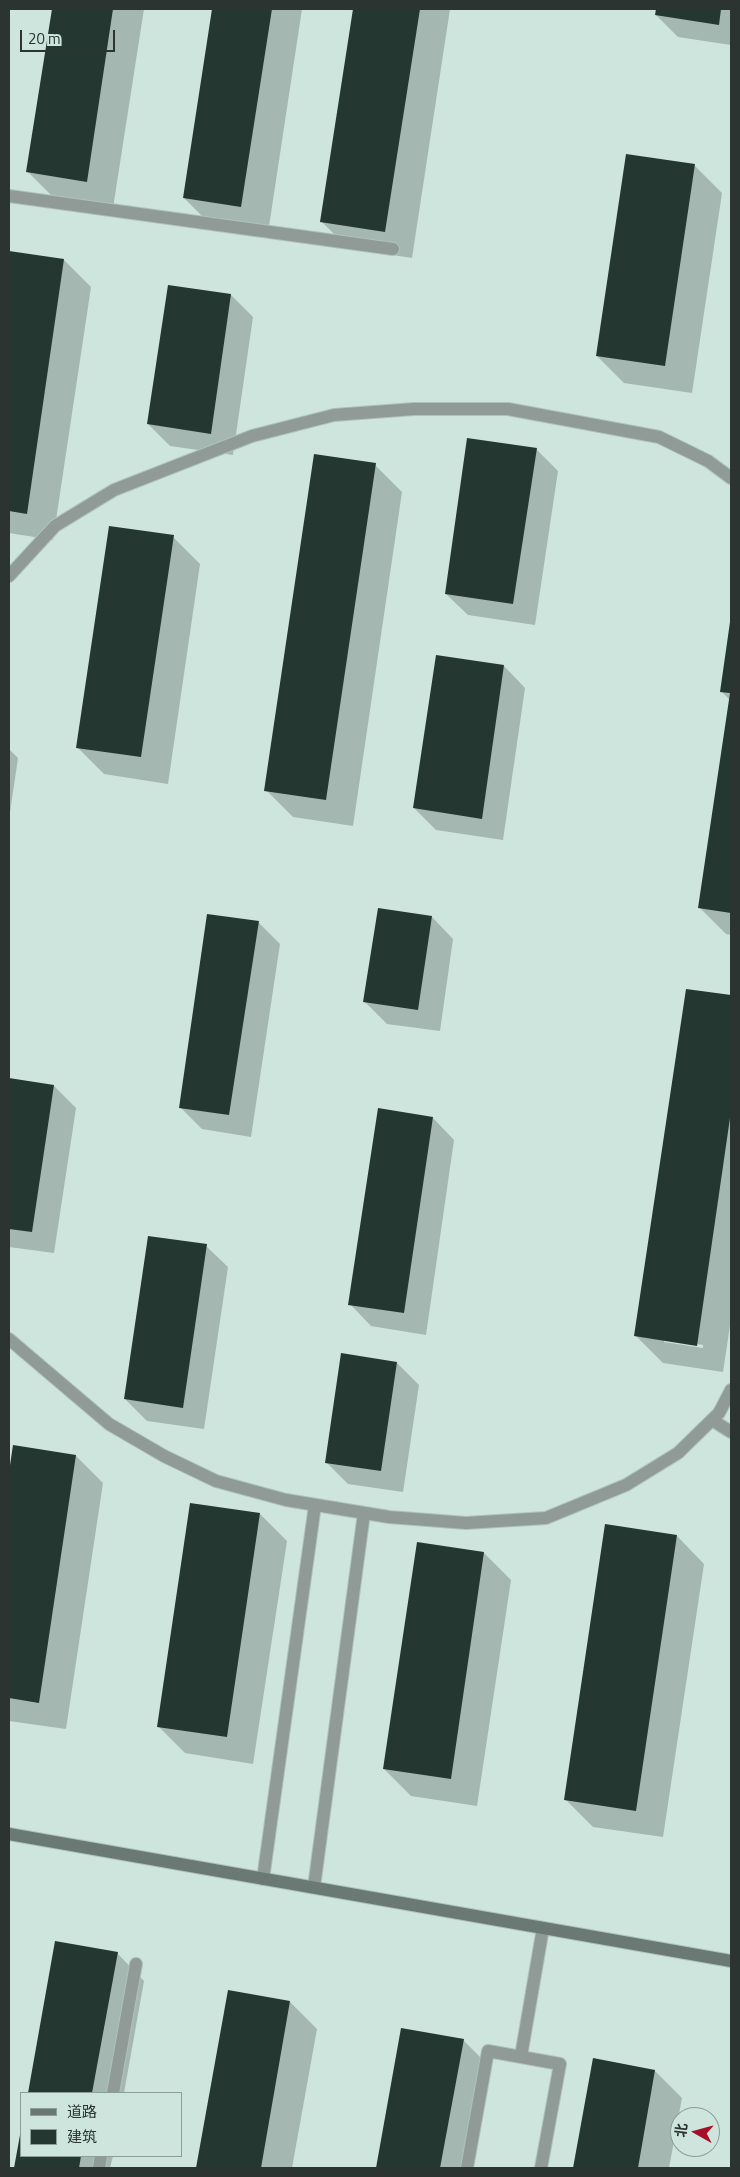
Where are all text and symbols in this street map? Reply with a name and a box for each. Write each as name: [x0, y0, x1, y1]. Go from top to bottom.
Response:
scale bar: [22, 20, 118, 52]
text: 20 m: [28, 27, 61, 50]
legend: [20, 2092, 182, 2157]
text: 道路: [67, 2100, 97, 2123]
north arrow: [670, 2107, 720, 2157]
text: 北: [669, 2122, 692, 2138]
text: 建筑: [67, 2125, 97, 2148]

